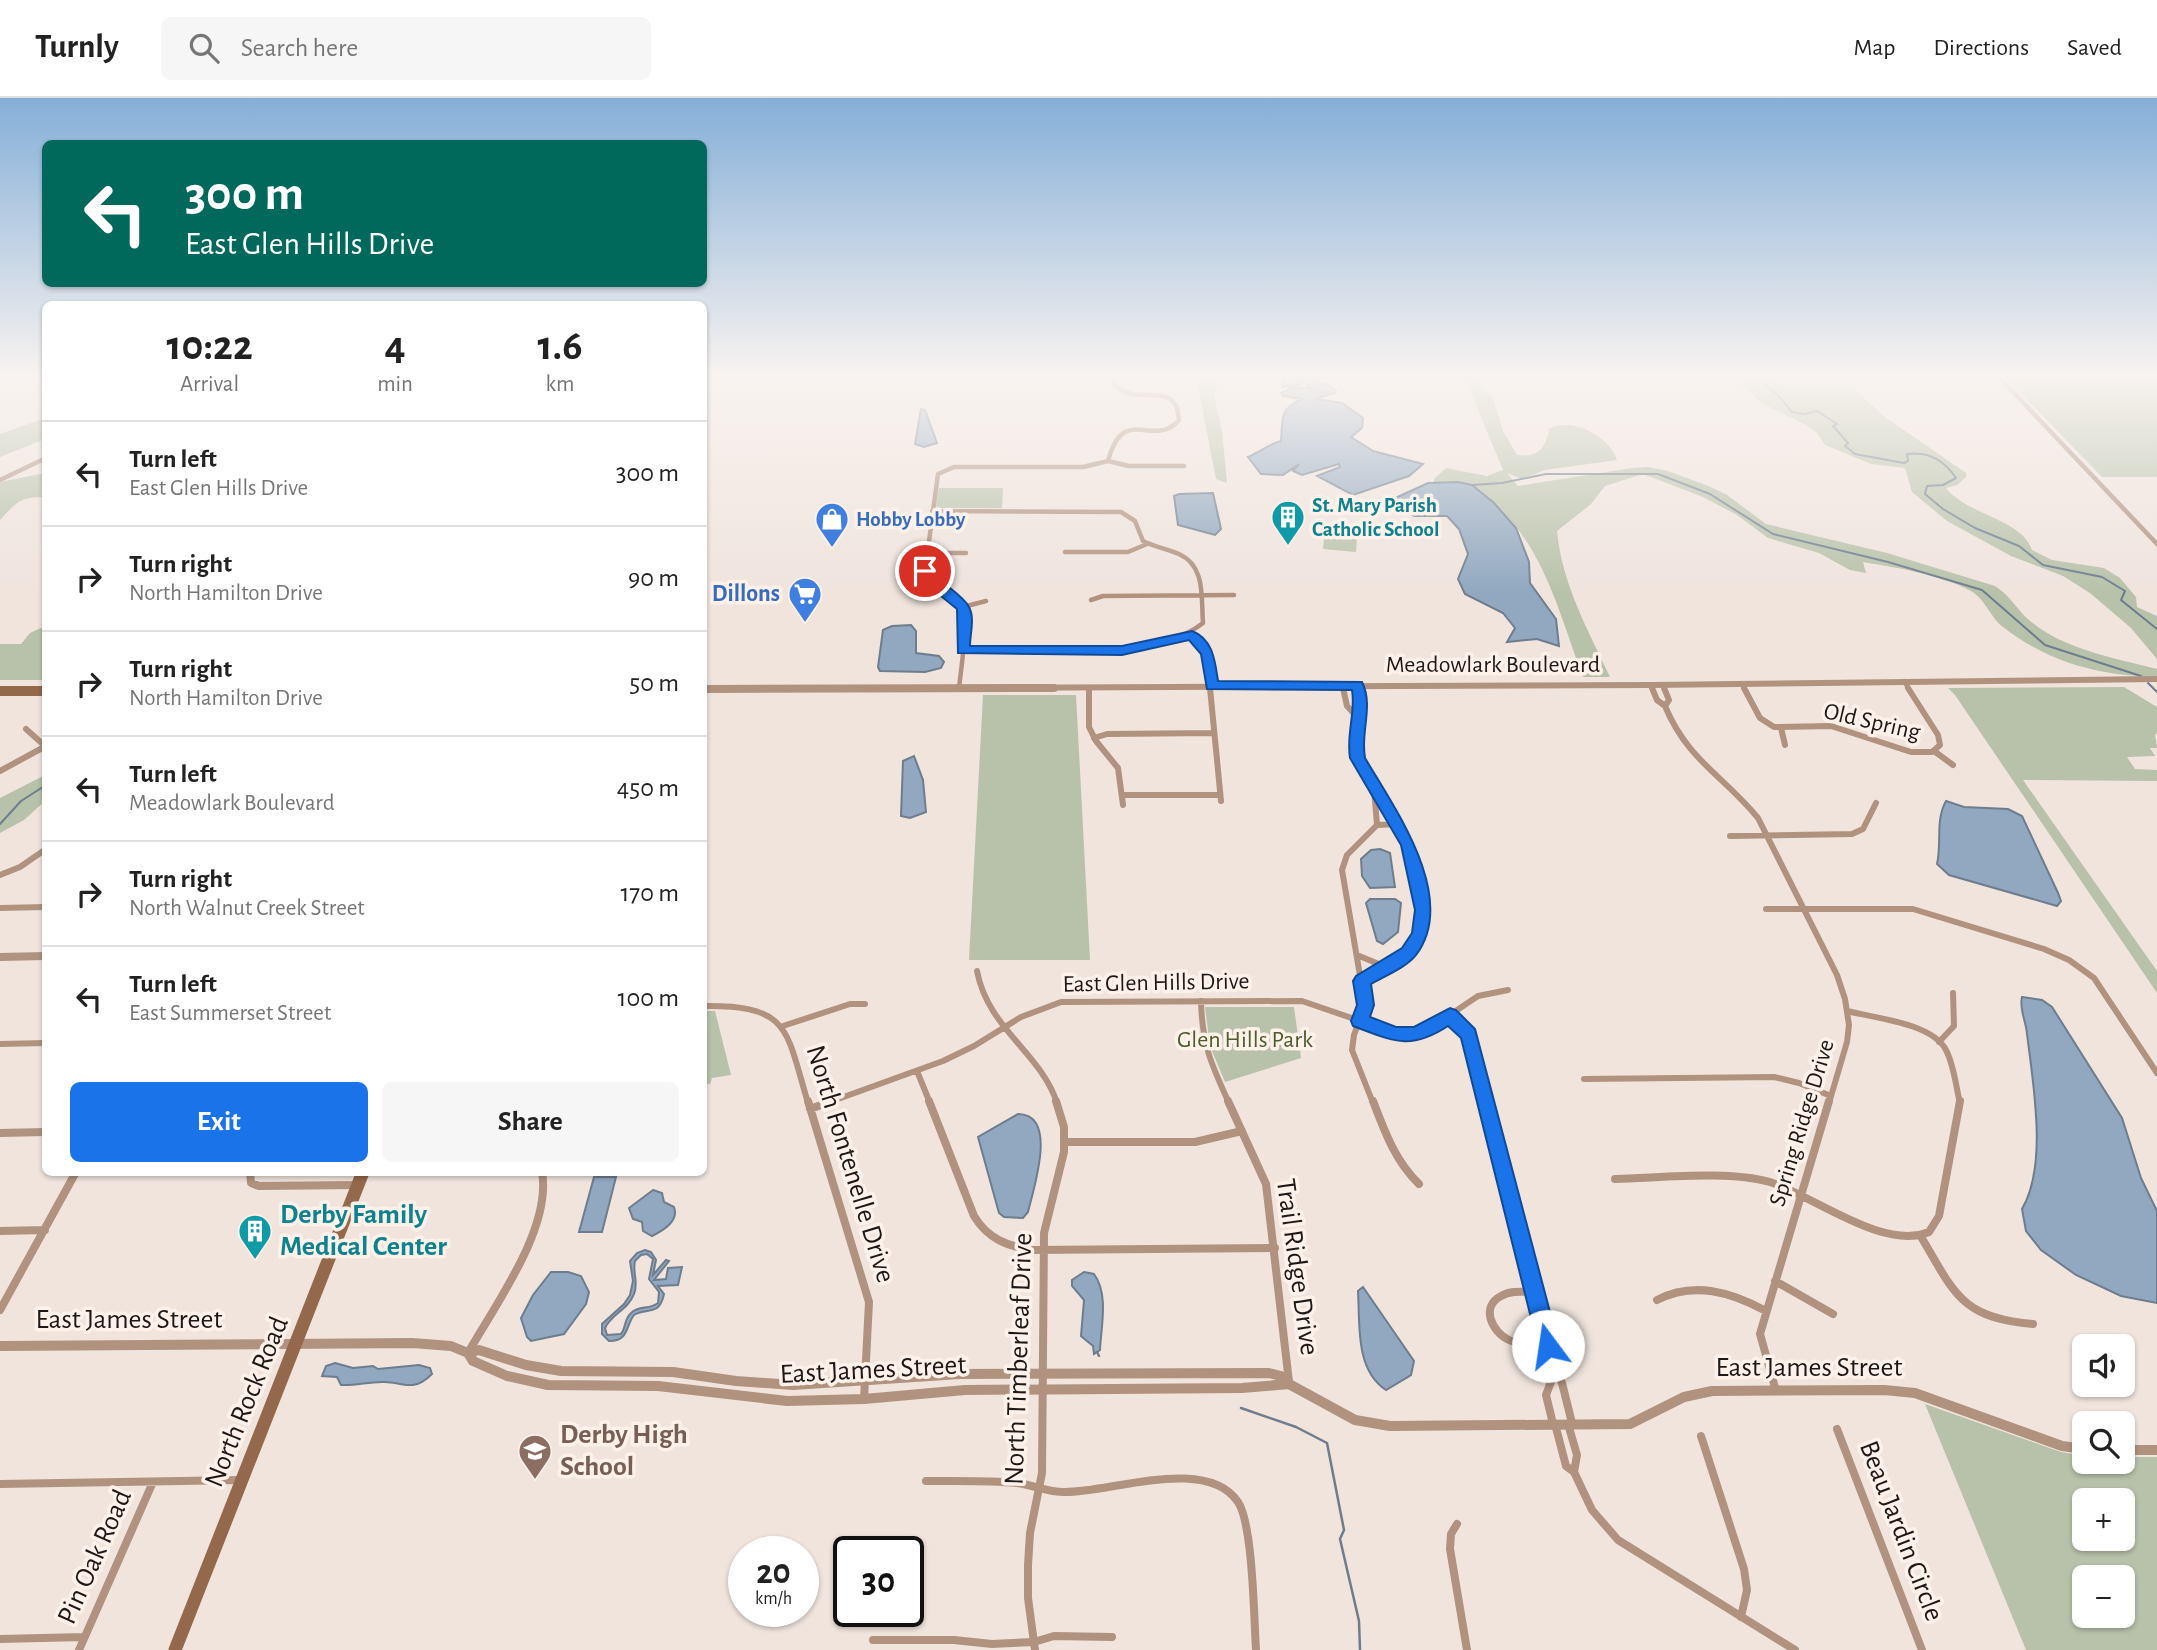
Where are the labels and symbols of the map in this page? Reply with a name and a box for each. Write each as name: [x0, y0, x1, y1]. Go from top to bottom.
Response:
place label: St. Mary Parish Catholic School: [1312, 495, 1439, 540]
building icon: St. Mary Parish Catholic School: [1269, 498, 1307, 547]
shop icon: Hobby Lobby: [813, 500, 851, 549]
place label: Hobby Lobby: [856, 509, 966, 530]
pin: [895, 541, 955, 601]
supermarket icon: Dillons: [786, 575, 824, 624]
place label: Dillons: [712, 582, 780, 606]
street label: Meadowlark Boulevard: [1386, 653, 1600, 677]
street label: Old Spring: [1821, 699, 1923, 745]
street label: East Glen Hills Drive: [1062, 969, 1250, 997]
park label: Glen Hills Park: [1177, 1028, 1313, 1052]
street label: Spring Ridge Drive: [1765, 1037, 1839, 1209]
street label: North Fontenelle Drive: [801, 1042, 899, 1286]
street label: Trail Ridge Drive: [1271, 1177, 1323, 1357]
place label: Derby Family Medical Center: [280, 1201, 447, 1261]
building icon: Derby Family Medical Center: [236, 1212, 274, 1261]
street label: North Timberleaf Drive: [1001, 1232, 1037, 1486]
street label: East James Street: [36, 1306, 222, 1334]
position arrow: [1511, 1309, 1585, 1383]
street label: North Rock Road: [200, 1313, 294, 1491]
street label: East James Street: [779, 1351, 967, 1389]
street label: East James Street: [1716, 1354, 1902, 1382]
place label: Derby High School: [560, 1421, 688, 1481]
school or university icon: Derby High School: [516, 1432, 554, 1481]
street label: Beau Jardin Circle: [1854, 1437, 1948, 1625]
street label: Pin Oak Road: [53, 1485, 137, 1629]
speed limit sign: 30: [833, 1536, 924, 1627]

